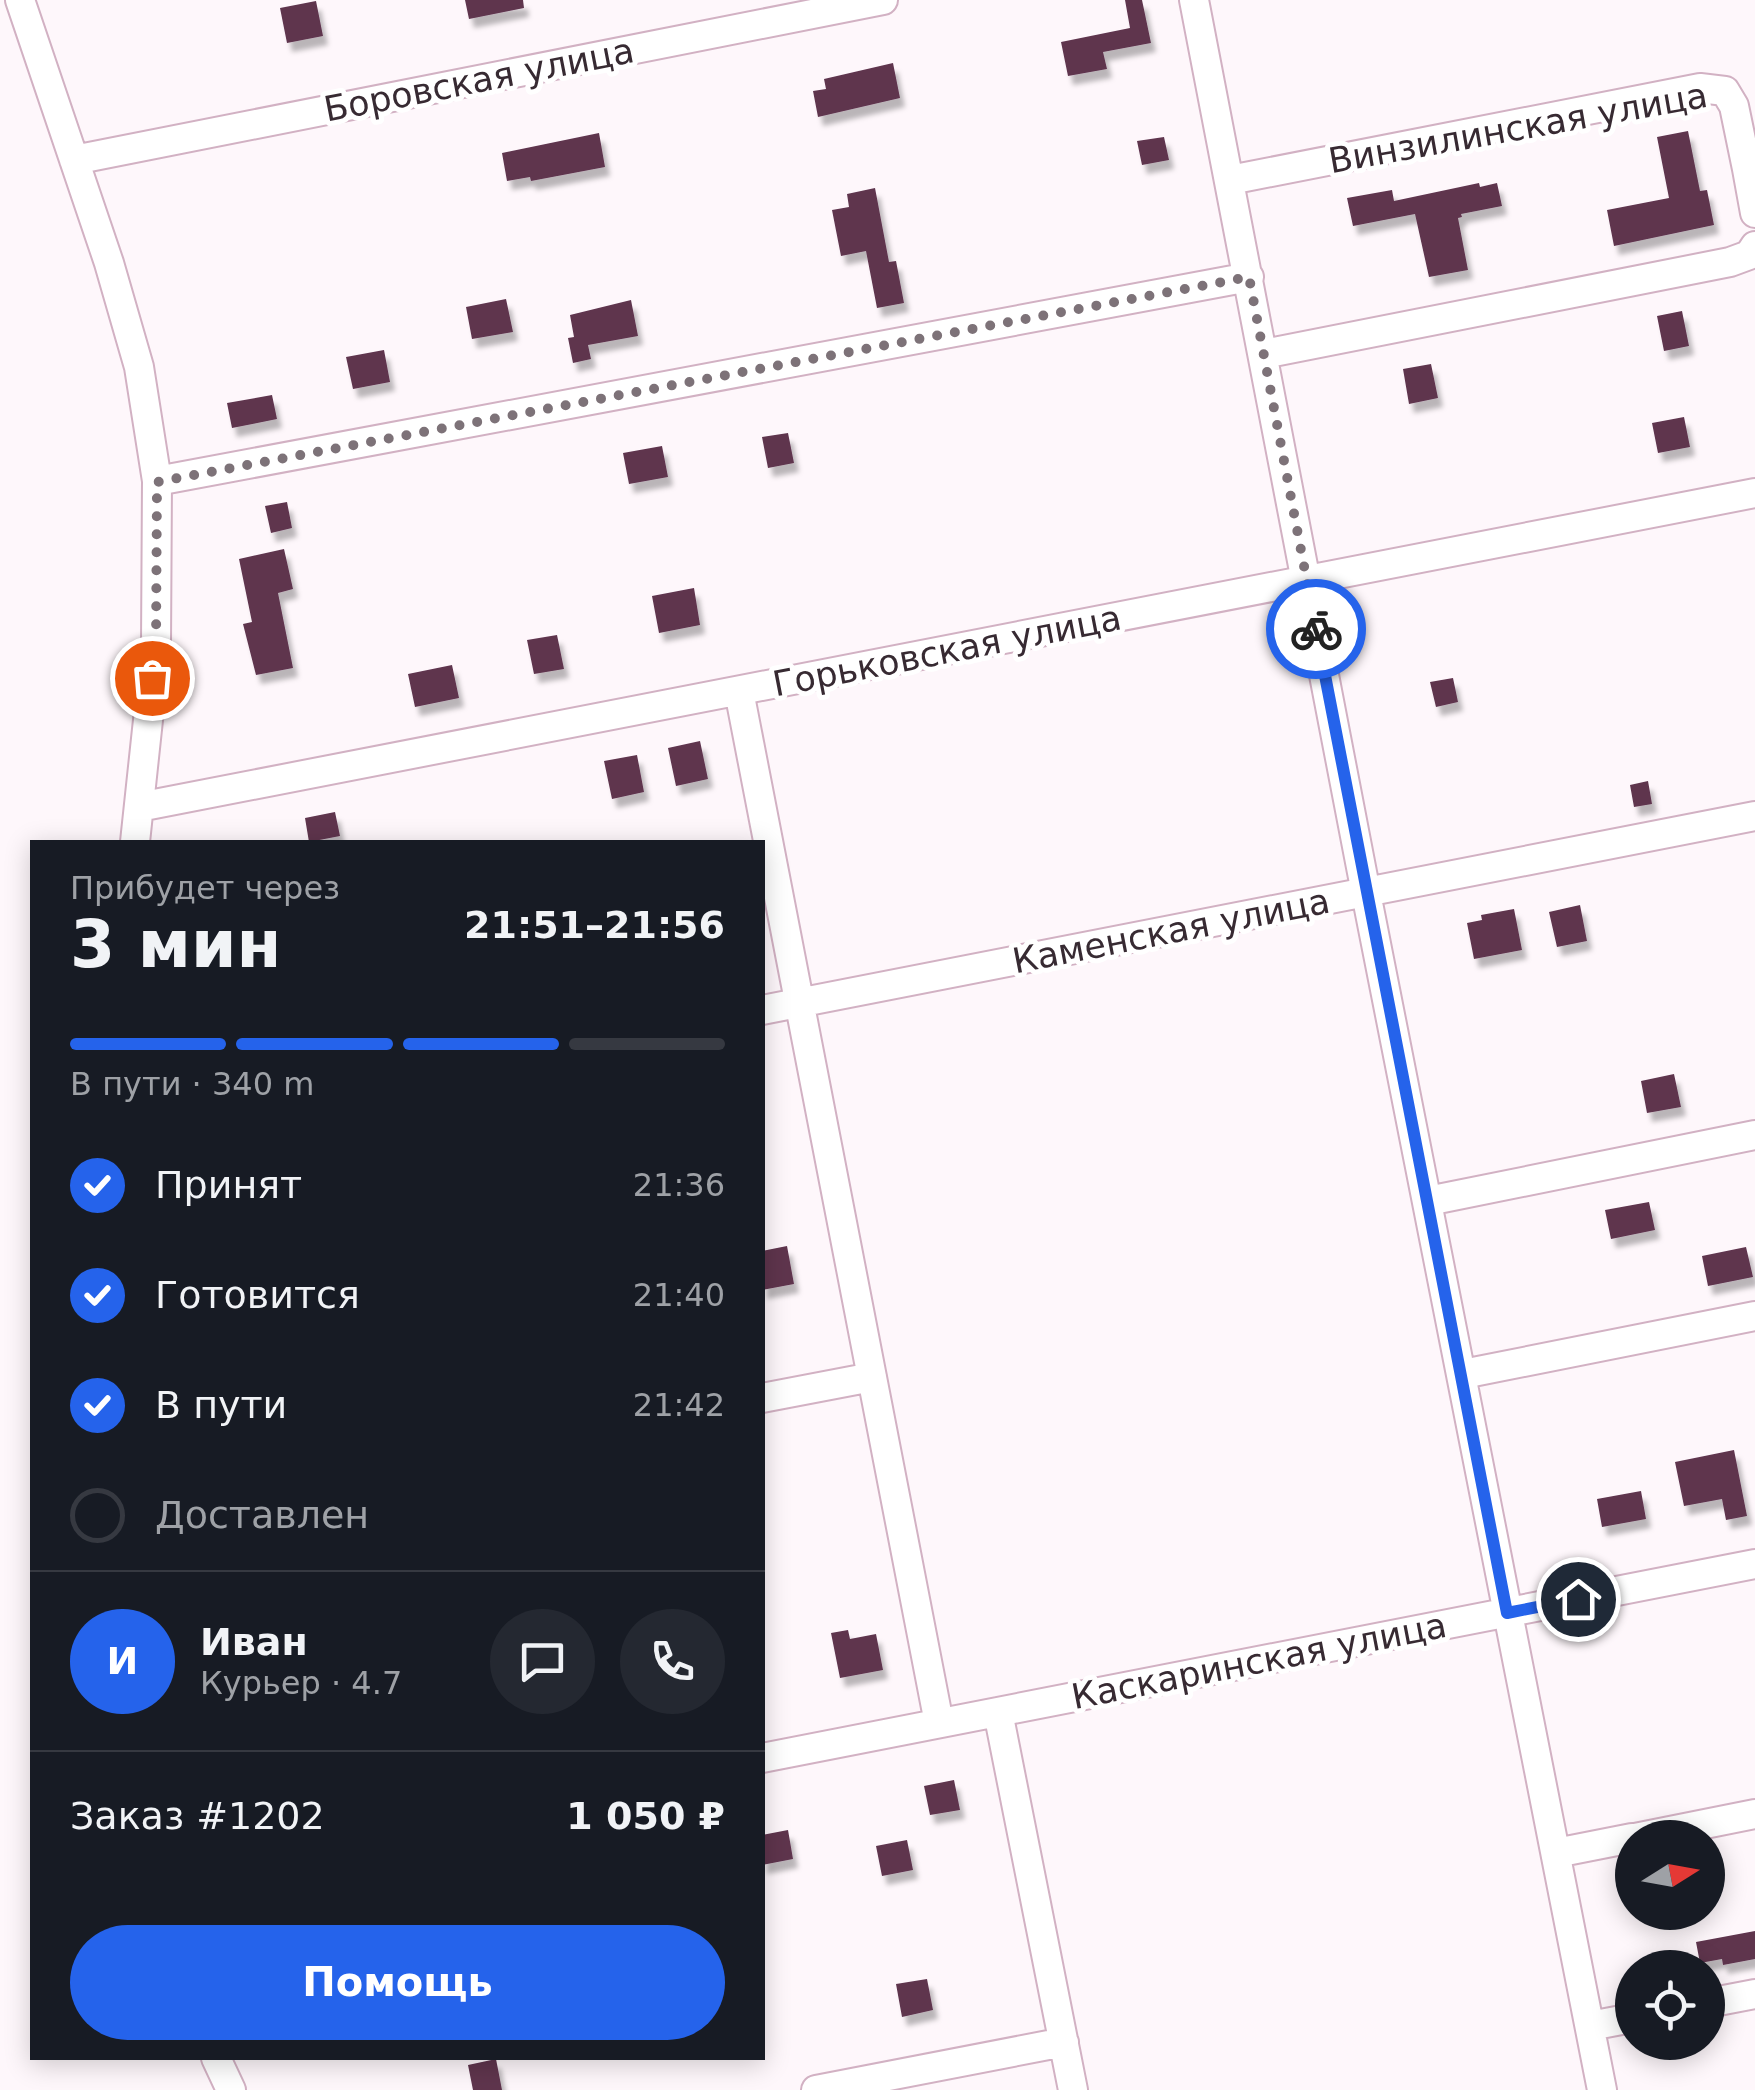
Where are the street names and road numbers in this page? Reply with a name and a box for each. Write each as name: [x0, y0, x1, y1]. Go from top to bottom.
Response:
street label: Боровская улица: [321, 30, 637, 130]
street label: Винзилинская улица: [1325, 75, 1711, 181]
street label: Горьковская улица: [769, 598, 1125, 704]
street label: Каменская улица: [1009, 881, 1333, 981]
street label: Каскаринская улица: [1068, 1605, 1450, 1717]

